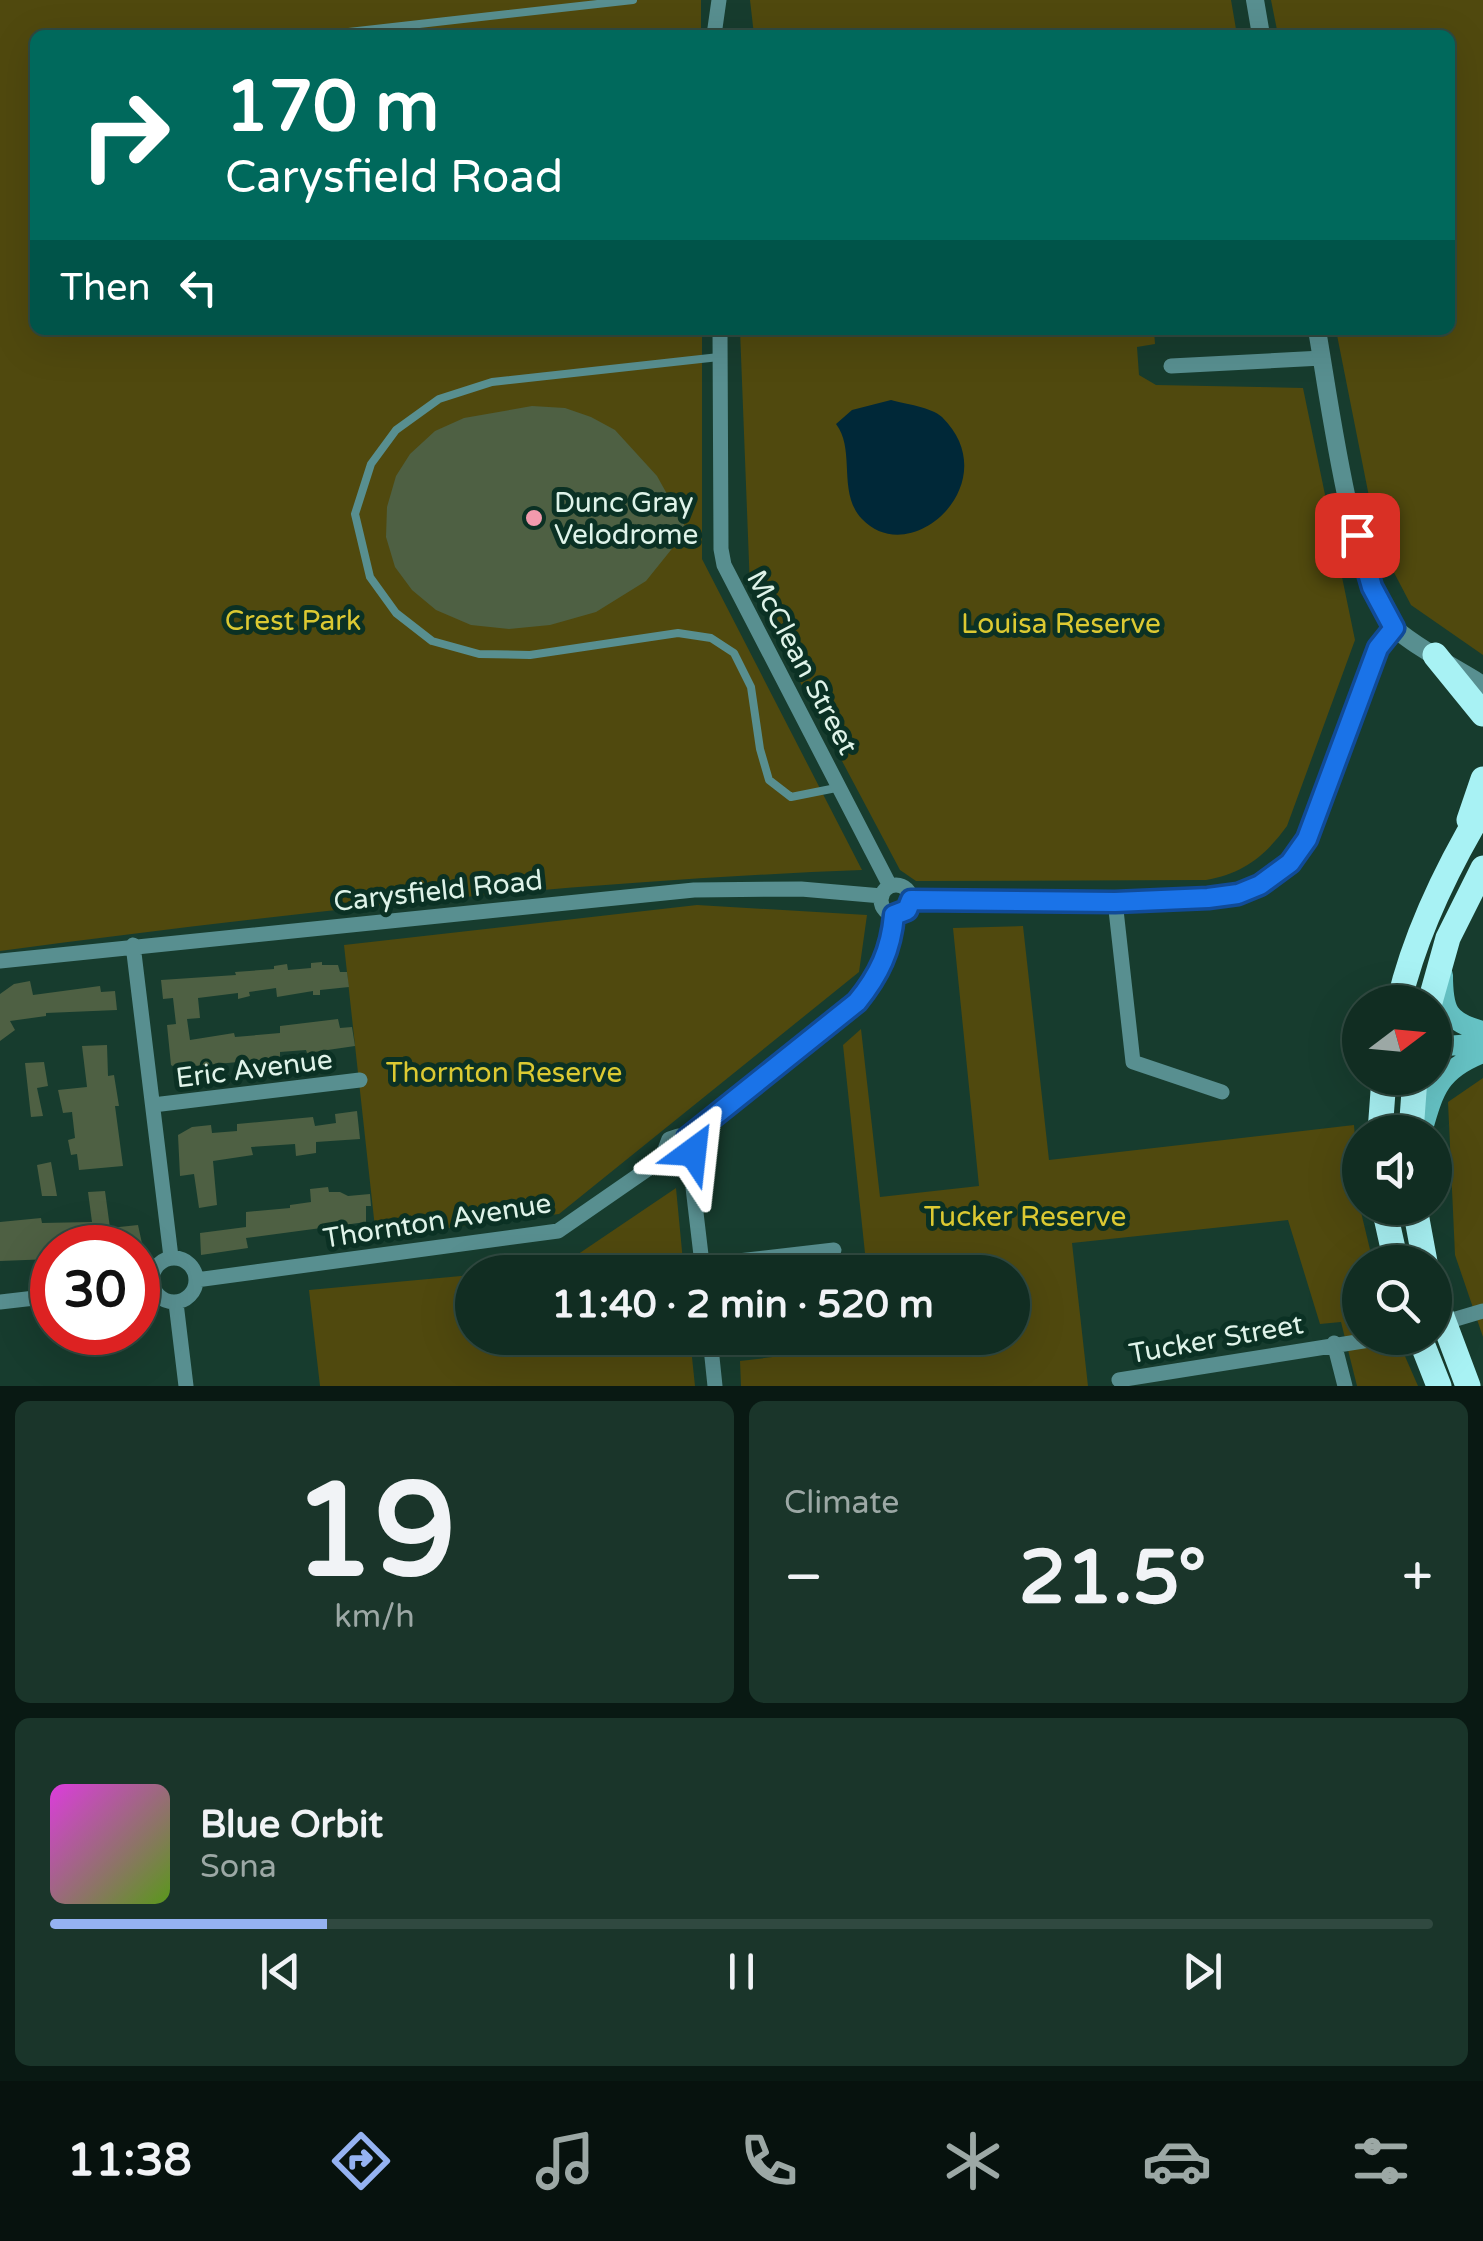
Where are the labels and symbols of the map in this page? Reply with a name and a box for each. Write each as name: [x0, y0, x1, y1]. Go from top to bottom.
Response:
place label: Dunc Gray Velodrome: [554, 486, 698, 552]
pin: [1315, 493, 1400, 578]
marker: Dunc Gray Velodrome: [523, 507, 545, 529]
street label: McClean Street: [739, 565, 865, 761]
park label: Crest Park: [225, 604, 361, 638]
park label: Louisa Reserve: [961, 607, 1161, 641]
street label: Carysfield Road: [332, 863, 544, 919]
north arrow: [1342, 985, 1452, 1095]
street label: Eric Avenue: [174, 1043, 334, 1095]
park label: Thornton Reserve: [386, 1056, 622, 1090]
position arrow: [641, 1100, 745, 1204]
street label: Thornton Avenue: [321, 1186, 554, 1256]
park label: Tucker Reserve: [924, 1200, 1126, 1234]
speed limit sign: 30: [30, 1225, 160, 1355]
street label: Tucker Street: [1126, 1307, 1306, 1371]

